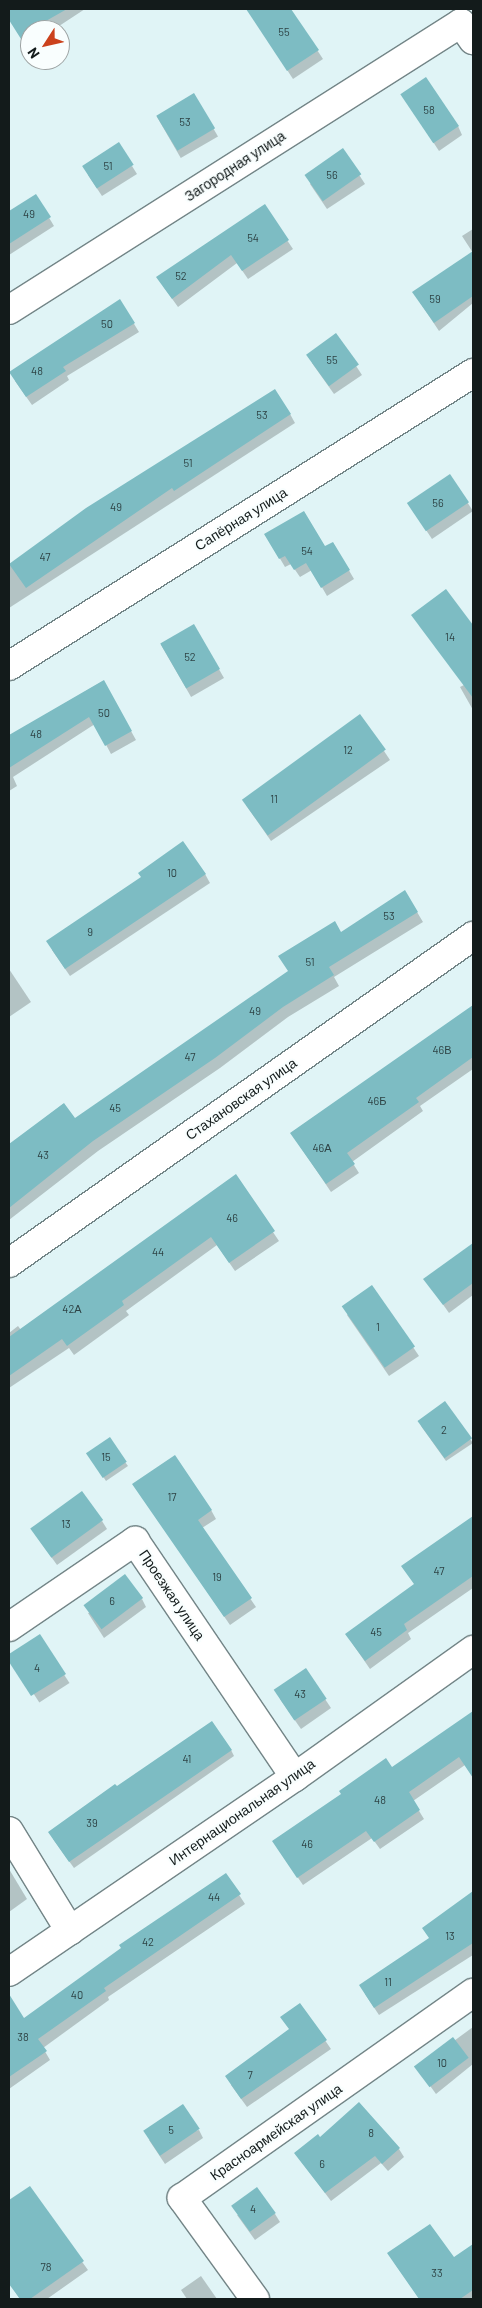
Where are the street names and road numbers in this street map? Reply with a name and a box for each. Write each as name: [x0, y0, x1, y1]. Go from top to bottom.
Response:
street label: Загородная улица: [182, 127, 288, 205]
street label: Сапёрная улица: [192, 484, 290, 554]
street label: Стахановская улица: [182, 1054, 300, 1144]
street label: Проезжая улица: [136, 1547, 208, 1643]
street label: Интернациональная улица: [166, 1755, 318, 1869]
street label: Красноармейская улица: [207, 2080, 345, 2184]

